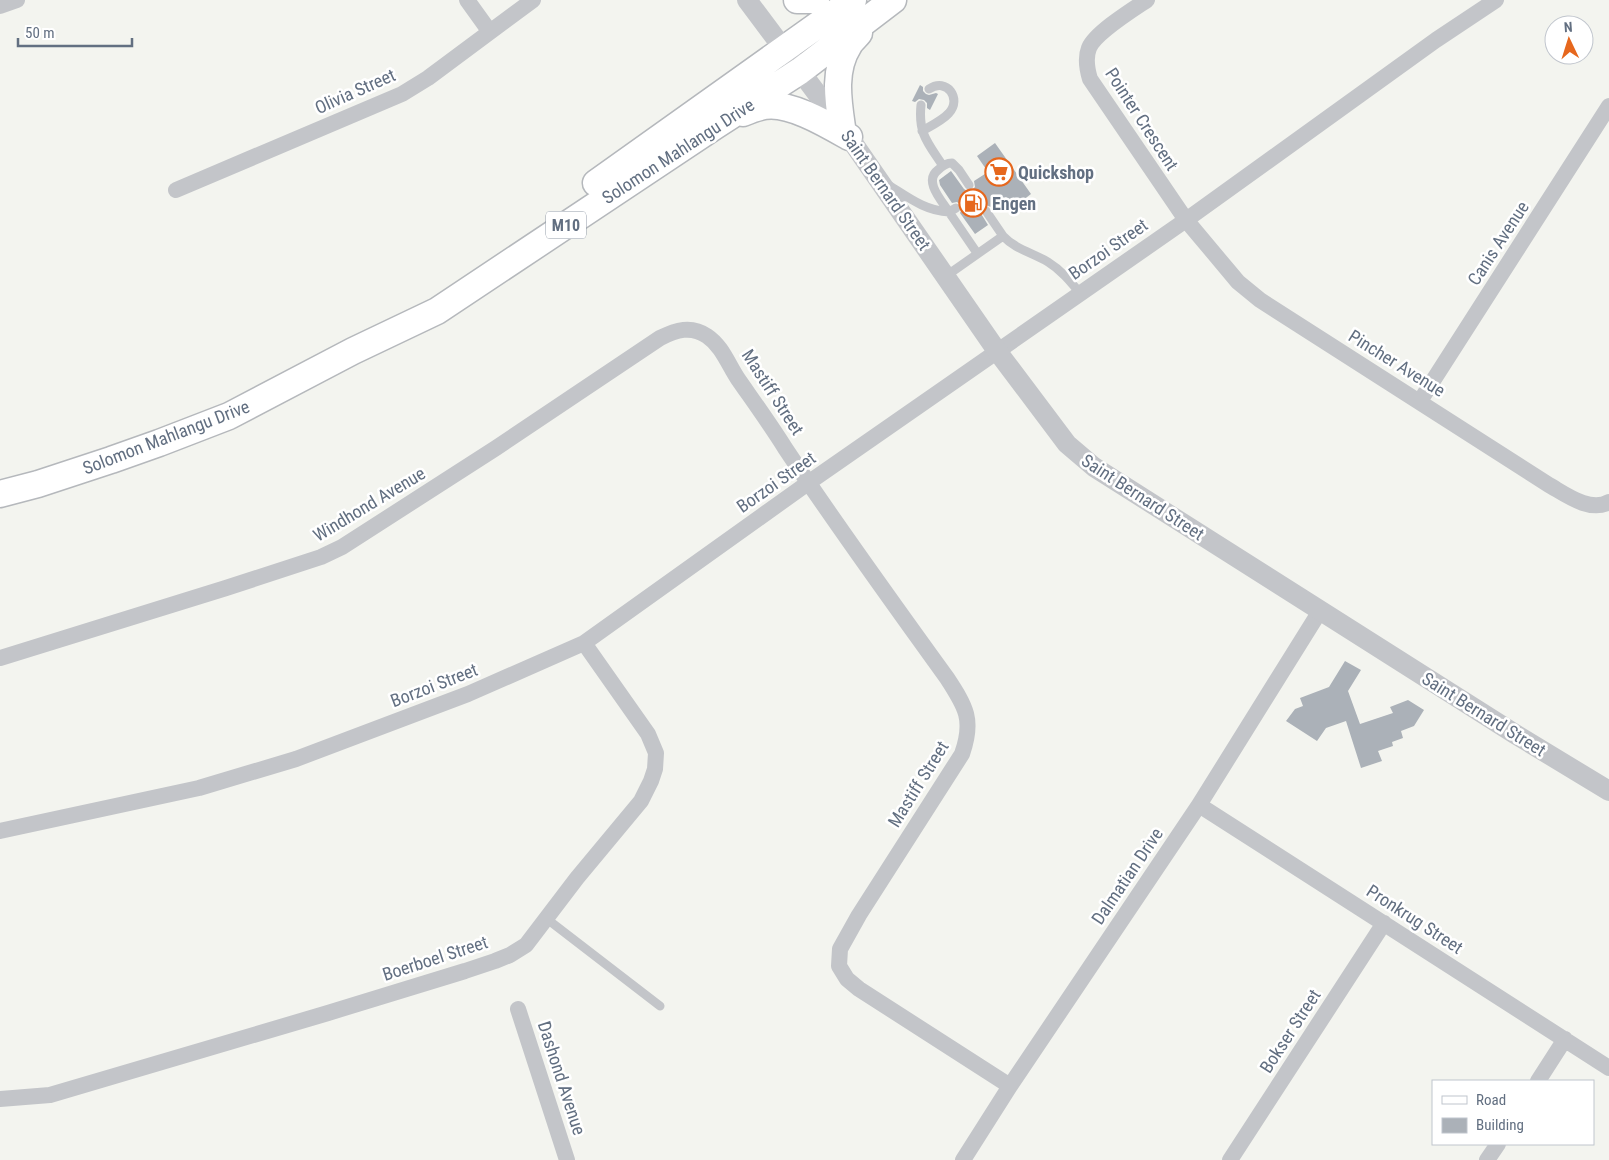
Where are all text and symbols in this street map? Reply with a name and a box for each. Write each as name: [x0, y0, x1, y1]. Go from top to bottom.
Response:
scale bar: [18, 15, 131, 47]
north arrow: [1544, 15, 1594, 65]
text: N: [1563, 19, 1573, 35]
text: 50 m: [25, 24, 55, 42]
street label: Olivia Street: [312, 64, 398, 118]
street label: Pointer Crescent: [1101, 64, 1183, 174]
street label: Solomon Mahlangu Drive: [598, 94, 758, 208]
street label: Saint Bernard Street: [837, 126, 935, 254]
supermarket icon: Quickshop: [984, 157, 1014, 187]
place label: Quickshop: [1018, 162, 1094, 183]
fuel station icon: Engen: [958, 188, 988, 218]
place label: Engen: [992, 193, 1036, 214]
street label: Canis Avenue: [1463, 197, 1533, 289]
road number: M10: [546, 212, 586, 238]
street label: Borzoi Street: [1064, 214, 1152, 284]
street label: Pincher Avenue: [1345, 325, 1449, 401]
street label: Mastiff Street: [738, 345, 808, 439]
street label: Solomon Mahlangu Drive: [80, 395, 252, 479]
street label: Borzoi Street: [732, 447, 820, 517]
street label: Saint Bernard Street: [1078, 450, 1208, 544]
street label: Windhond Avenue: [309, 462, 429, 546]
street label: Borzoi Street: [387, 659, 481, 711]
street label: Saint Bernard Street: [1418, 667, 1550, 761]
street label: Mastiff Street: [883, 737, 953, 831]
street label: Dalmatian Drive: [1087, 824, 1167, 928]
street label: Pronkrug Street: [1363, 880, 1467, 958]
street label: Boerboel Street: [380, 931, 490, 985]
street label: Bokser Street: [1255, 985, 1325, 1077]
street label: Dashond Avenue: [534, 1018, 590, 1138]
legend: [1432, 1080, 1594, 1145]
text: Road: [1476, 1091, 1506, 1109]
text: Building: [1476, 1116, 1524, 1134]

